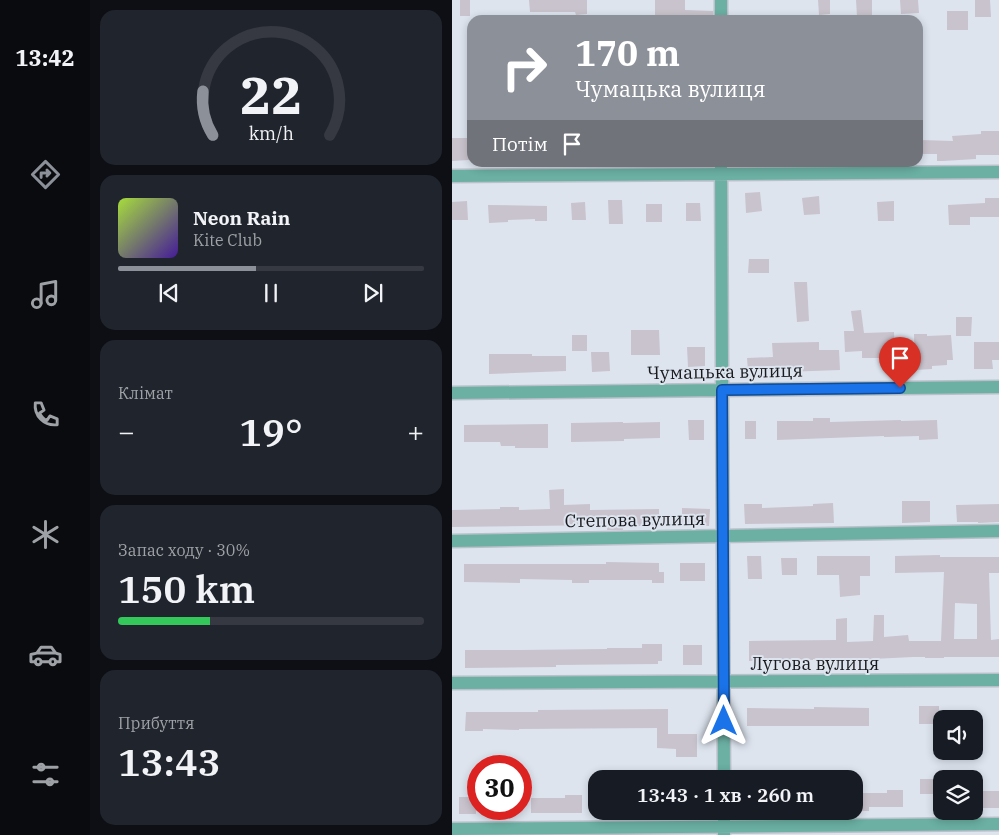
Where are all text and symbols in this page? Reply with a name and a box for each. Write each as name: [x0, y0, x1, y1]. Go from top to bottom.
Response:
text: 170 m: [575, 30, 680, 76]
icon: right: [492, 35, 557, 100]
text: 13:42: [15, 43, 75, 72]
text: 22: [240, 61, 302, 128]
text: Чумацька вулиця: [575, 74, 766, 103]
text: km/h: [248, 122, 294, 145]
icon: arrive: [558, 130, 586, 158]
text: Потім: [492, 132, 548, 156]
icon: directions: [28, 157, 63, 192]
text: Neon Rain: [193, 206, 290, 230]
text: Kite Club: [193, 230, 262, 250]
icon: music: [28, 277, 63, 312]
icon: previous: [155, 279, 183, 307]
icon: pause: [257, 279, 285, 307]
icon: next: [359, 279, 387, 307]
pin: [879, 337, 921, 388]
icon: arrive: [886, 344, 914, 372]
street label: Чумацька вулиця: [647, 359, 803, 384]
text: Клімат: [118, 383, 173, 403]
icon: phone: [28, 397, 63, 432]
text: 19°: [239, 407, 303, 456]
text: −: [118, 413, 135, 450]
text: +: [407, 413, 424, 450]
street label: Степова вулиця: [564, 507, 706, 532]
icon: climate: [28, 517, 63, 552]
text: Запас ходу · 30%: [118, 540, 250, 560]
text: 150 km: [118, 564, 255, 613]
icon: car: [28, 637, 63, 672]
street label: Лугова вулиця: [751, 652, 879, 675]
position arrow: [697, 694, 749, 746]
map controls: [933, 710, 983, 820]
button: sound: [933, 710, 983, 760]
text: Прибуття: [118, 713, 194, 733]
text: 13:43: [118, 737, 221, 786]
speed limit sign: 30: [467, 755, 532, 820]
icon: filters: [28, 757, 63, 792]
button: layers: [933, 770, 983, 820]
text: 13:43 · 1 хв · 260 m: [637, 783, 814, 807]

